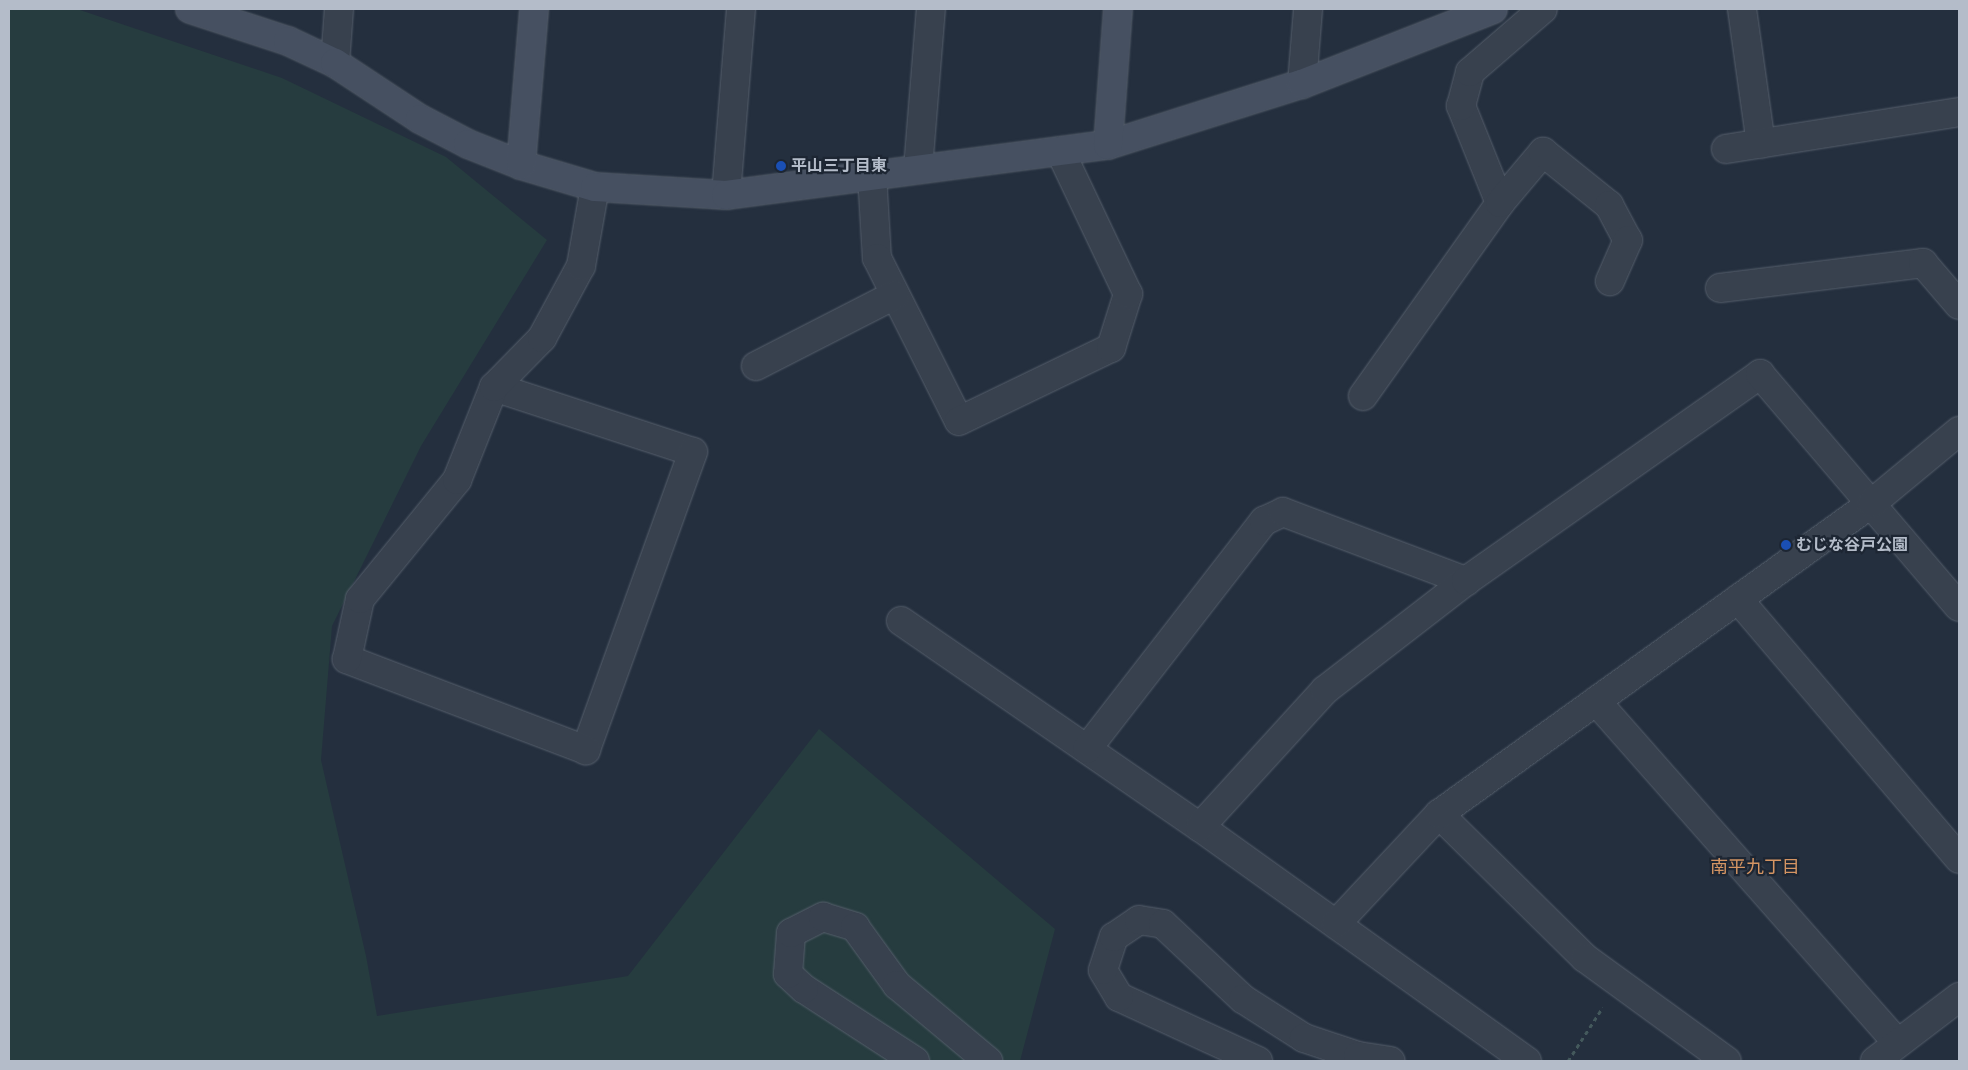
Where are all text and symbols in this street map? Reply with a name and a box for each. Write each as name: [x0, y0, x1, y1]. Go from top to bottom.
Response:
place label: 平山三丁目東: [791, 156, 887, 176]
marker: 平山三丁目東: [775, 160, 787, 172]
place label: むじな谷戸公園: [1796, 535, 1908, 555]
marker: むじな谷戸公園: [1780, 539, 1792, 551]
district label: 南平九丁目: [1710, 856, 1800, 878]

